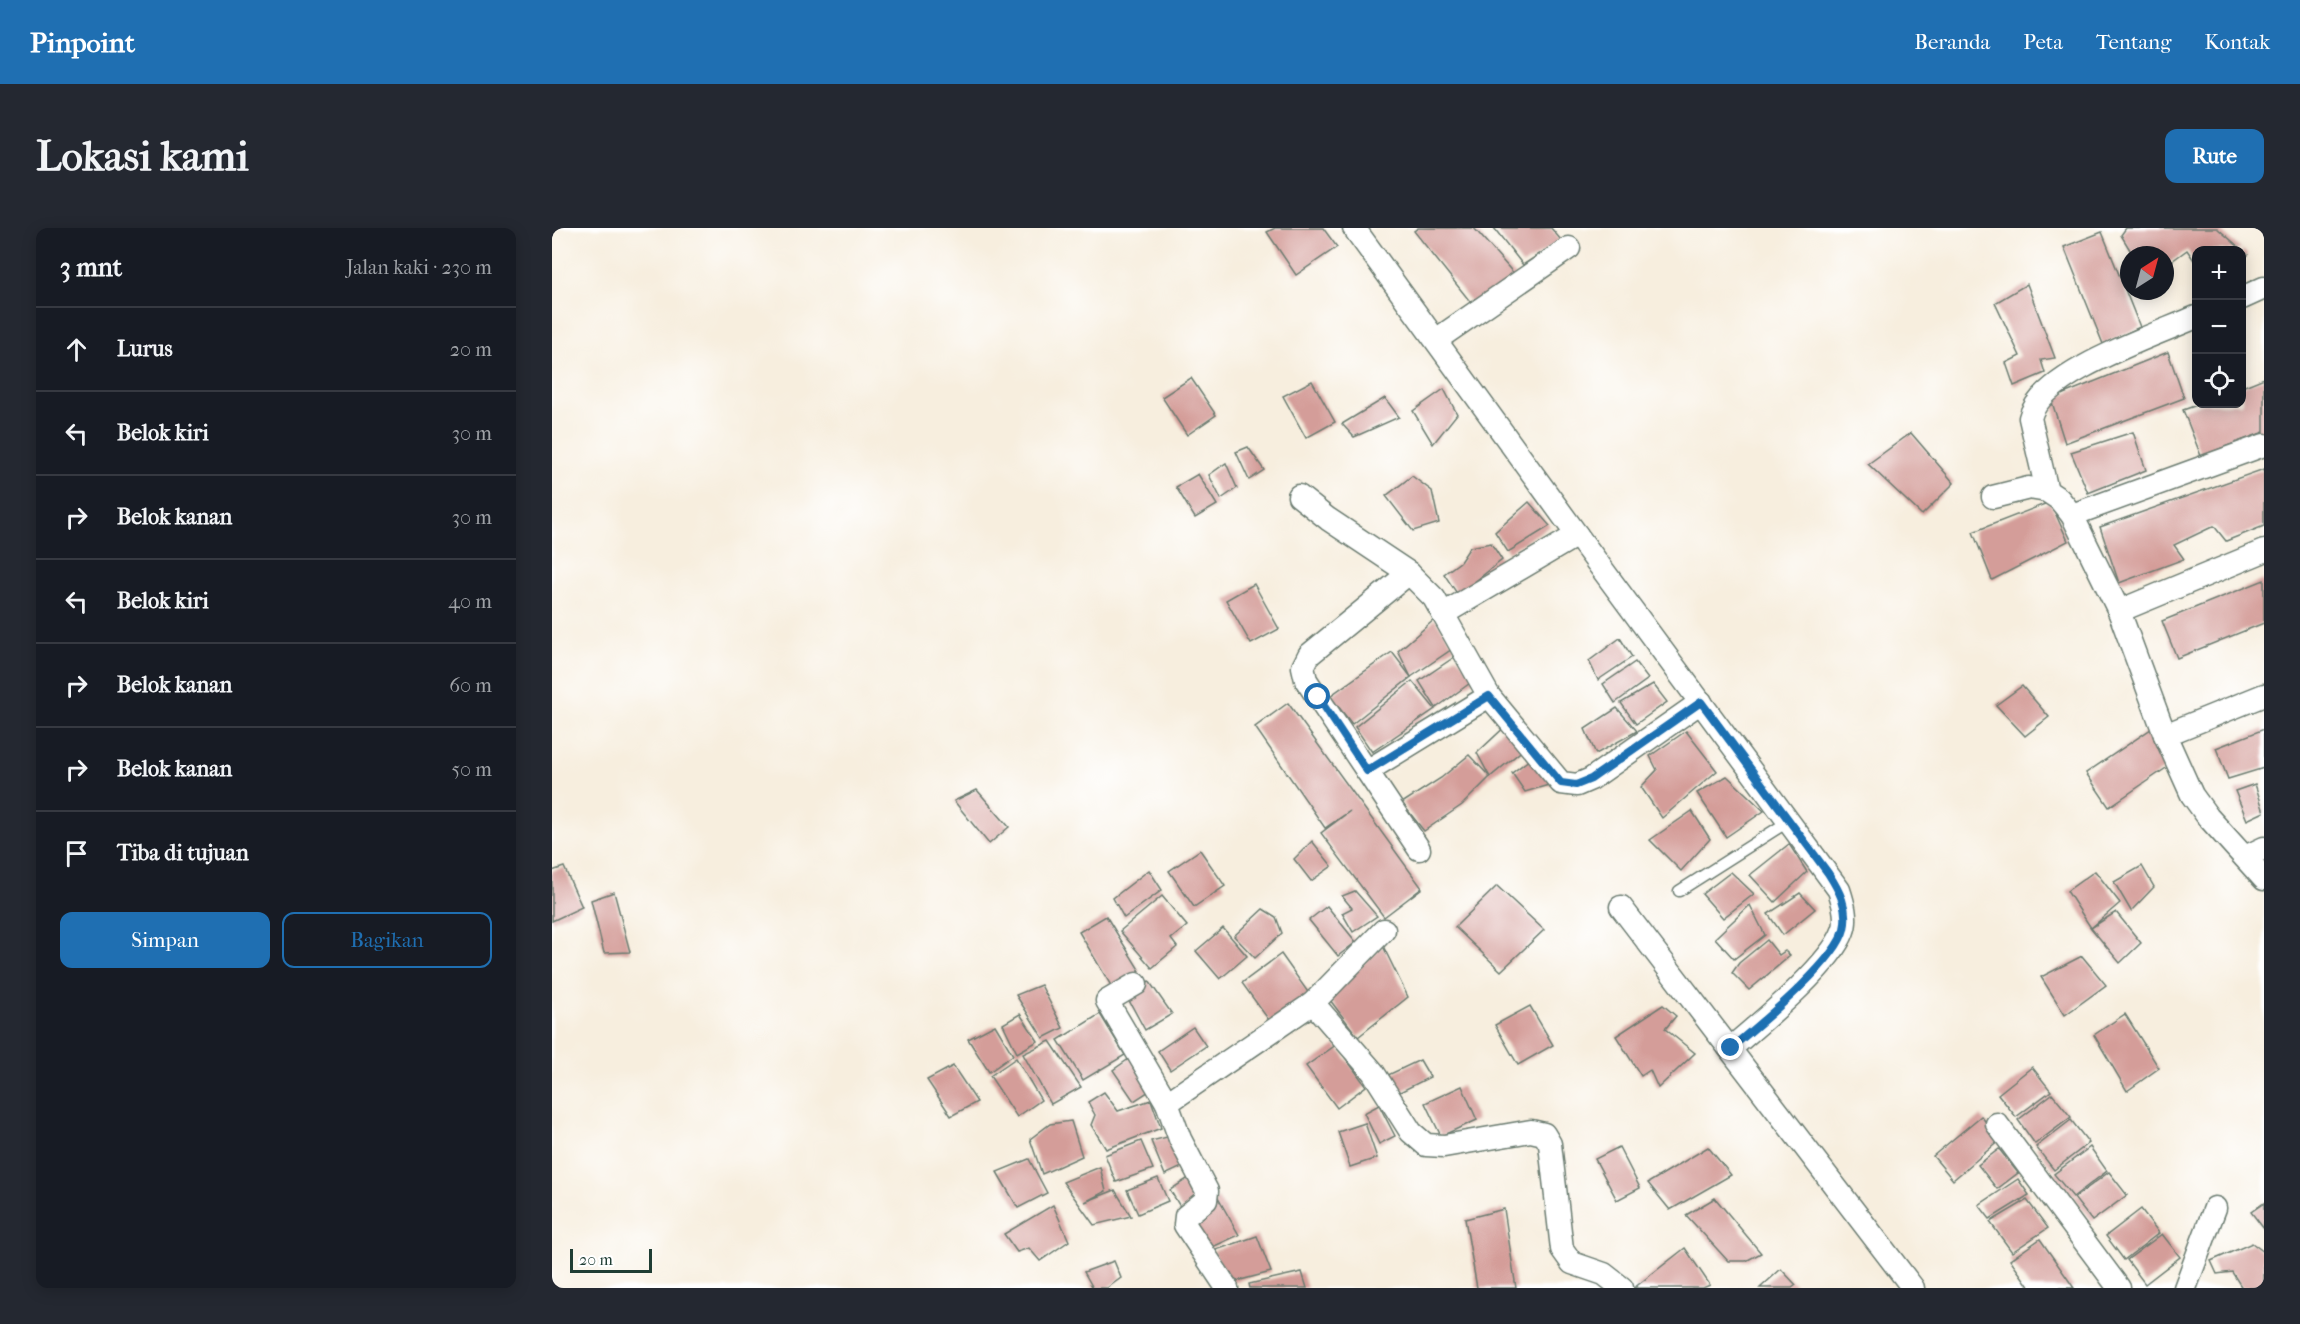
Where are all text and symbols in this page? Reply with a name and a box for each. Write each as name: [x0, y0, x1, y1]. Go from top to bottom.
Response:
text: Pinpoint: [30, 26, 135, 59]
text: Beranda: [1914, 30, 1990, 54]
text: Peta: [2023, 30, 2063, 54]
text: Tentang: [2096, 30, 2172, 54]
text: Kontak: [2205, 30, 2270, 54]
button: Rute: [2165, 129, 2264, 183]
text: Lokasi kami: [36, 132, 249, 181]
north arrow: [2120, 246, 2174, 300]
map controls: [2192, 246, 2246, 408]
button: +: [2192, 246, 2246, 300]
text: 3 mnt: [60, 252, 122, 283]
text: Jalan kaki · 230 m: [346, 256, 492, 279]
button: −: [2192, 300, 2246, 354]
icon: ahead: [60, 333, 93, 366]
text: Lurus: [117, 336, 173, 362]
text: 20 m: [450, 338, 492, 361]
button: locate: [2192, 354, 2246, 408]
icon: left: [60, 417, 93, 450]
text: Belok kiri: [117, 420, 209, 446]
text: 30 m: [452, 422, 492, 445]
icon: right: [60, 501, 93, 534]
text: Belok kanan: [117, 504, 232, 530]
text: 30 m: [452, 506, 492, 529]
icon: left: [60, 585, 93, 618]
text: Belok kiri: [117, 588, 209, 614]
text: 40 m: [448, 590, 492, 613]
icon: right: [60, 669, 93, 702]
text: Belok kanan: [117, 672, 232, 698]
text: 60 m: [449, 674, 492, 697]
route start: [1304, 683, 1330, 709]
icon: right: [60, 753, 93, 786]
text: Belok kanan: [117, 756, 232, 782]
text: 50 m: [451, 758, 492, 781]
icon: arrive: [60, 837, 93, 870]
text: Tiba di tujuan: [117, 840, 249, 866]
button: Simpan: [60, 912, 270, 968]
button: Bagikan: [282, 912, 492, 968]
route end: [1717, 1034, 1743, 1060]
scale bar: [570, 1246, 652, 1274]
text: 20 m: [579, 1250, 613, 1269]

